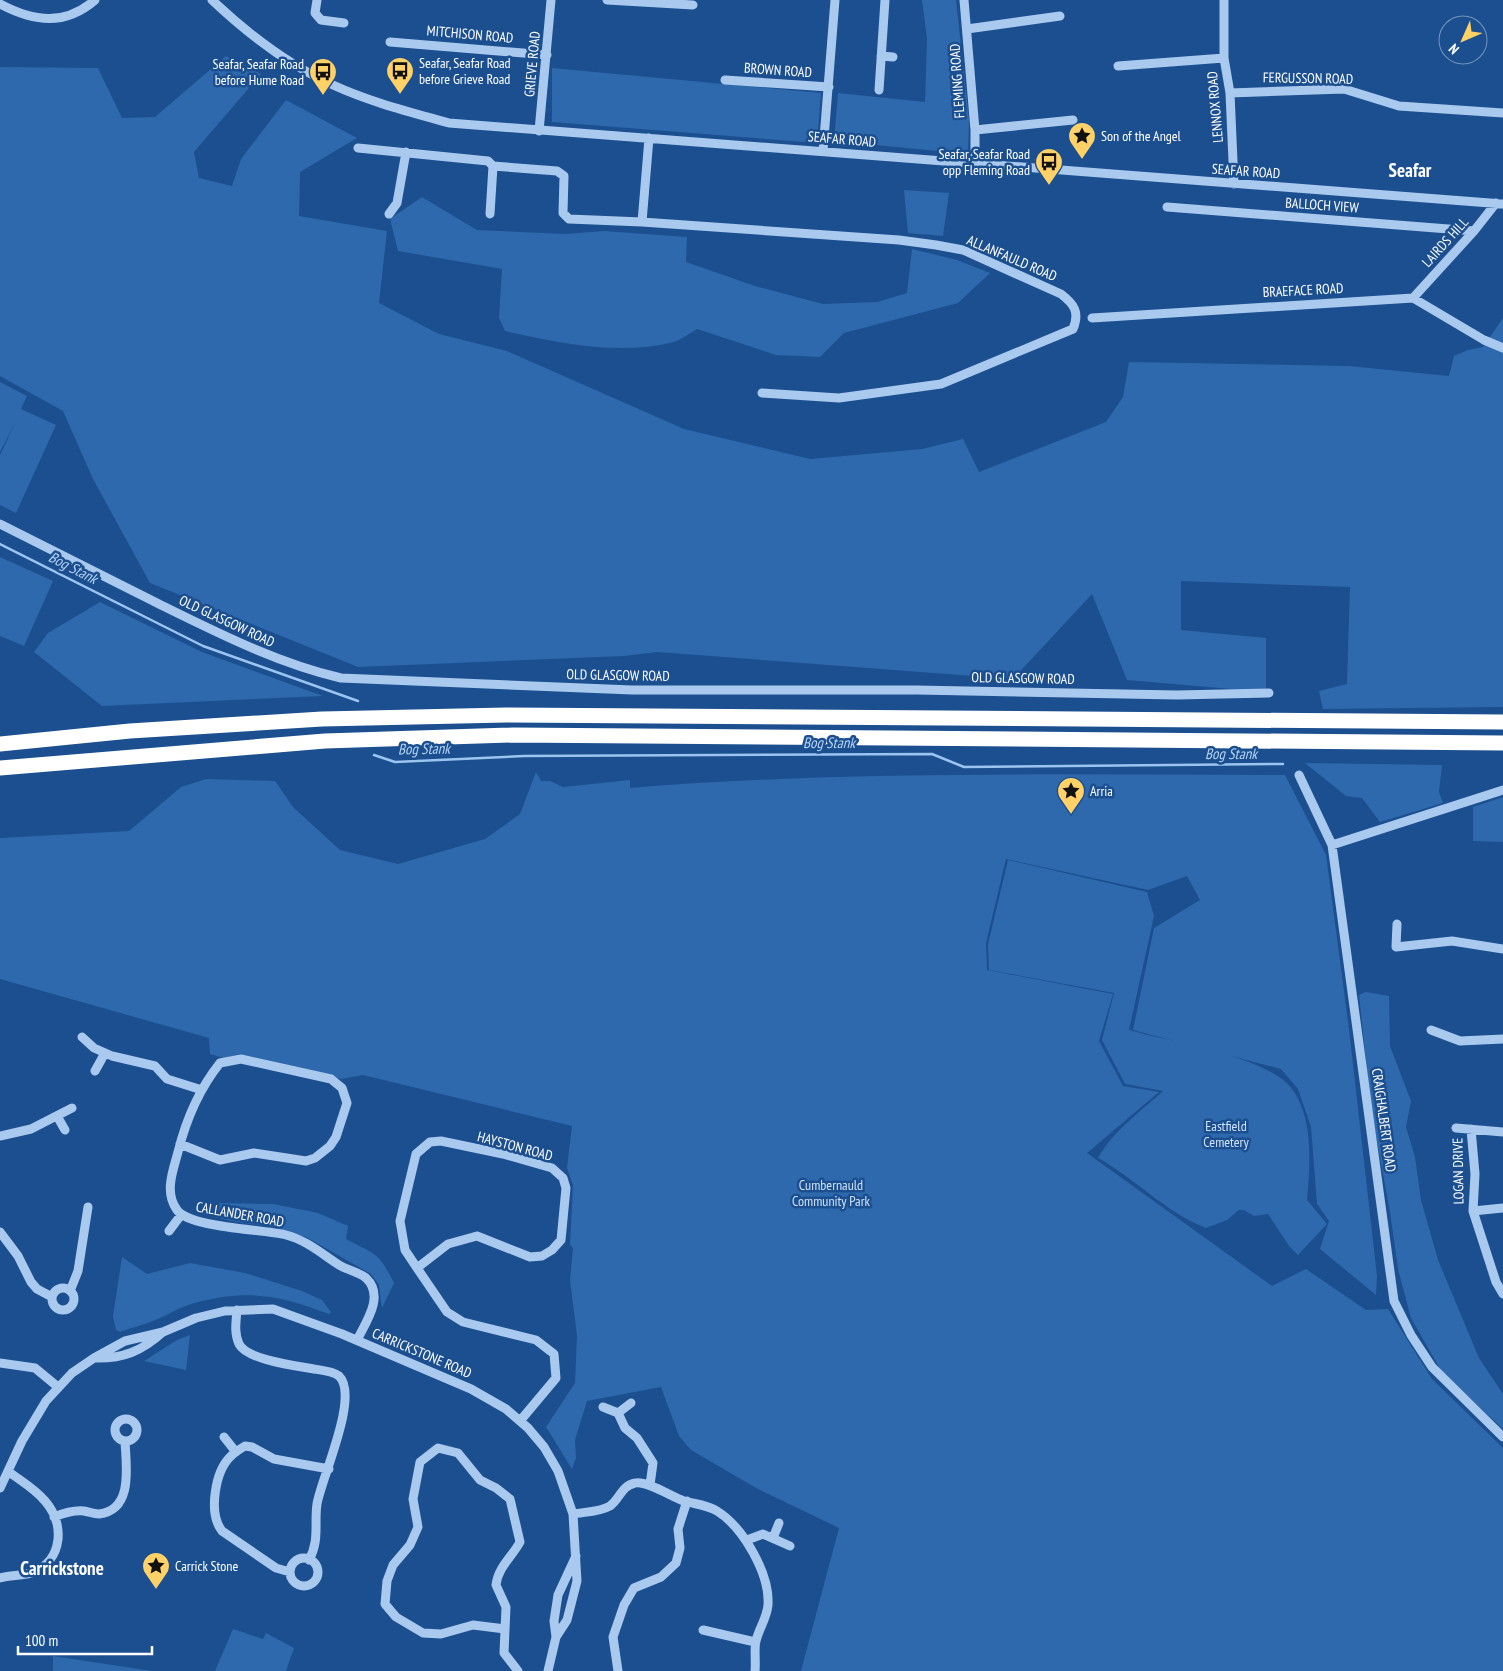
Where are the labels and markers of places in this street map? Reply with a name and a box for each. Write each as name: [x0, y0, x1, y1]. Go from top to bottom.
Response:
place label: Seafar, Seafar Road before Grieve Road: [419, 54, 511, 88]
place label: Seafar, Seafar Road before Hume Road: [212, 55, 304, 89]
bus stop icon: Seafar, Seafar Road before Grieve Road: [385, 56, 415, 95]
bus stop icon: Seafar, Seafar Road before Hume Road: [308, 57, 338, 96]
place icon: Son of the Angel: [1067, 121, 1097, 160]
place label: Son of the Angel: [1101, 127, 1182, 145]
place label: Seafar, Seafar Road opp Fleming Road: [938, 145, 1030, 179]
bus stop icon: Seafar, Seafar Road opp Fleming Road: [1034, 147, 1064, 186]
place icon: Arria: [1056, 776, 1086, 815]
place label: Arria: [1090, 782, 1113, 800]
place icon: Carrick Stone: [141, 1551, 171, 1590]
place label: Carrick Stone: [175, 1557, 239, 1575]

